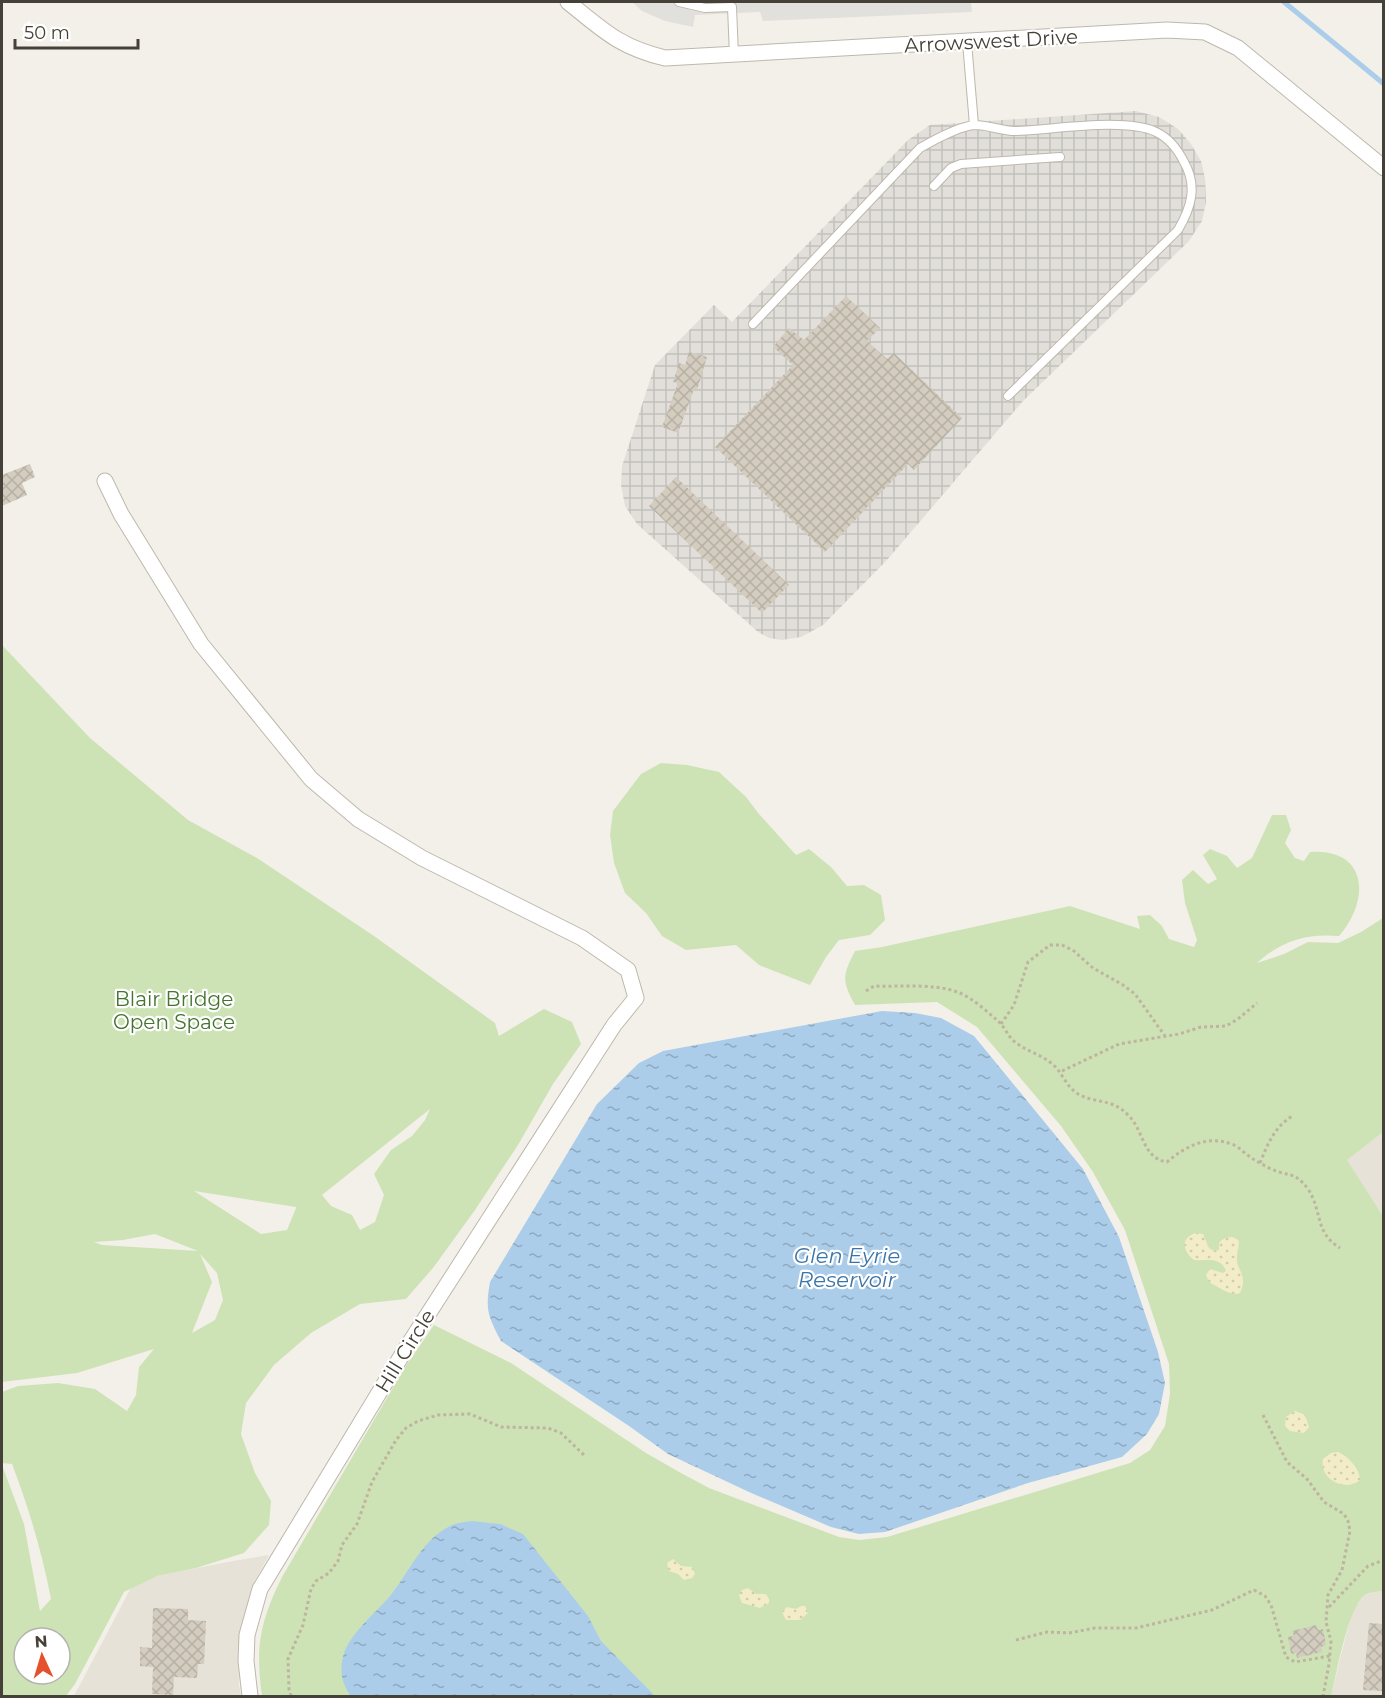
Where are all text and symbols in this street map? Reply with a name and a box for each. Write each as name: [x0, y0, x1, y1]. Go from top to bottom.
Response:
scale bar: [15, 12, 138, 50]
text: 50 m: [24, 22, 70, 44]
street label: Arrowswest Drive: [903, 24, 1079, 58]
park label: Blair Bridge Open Space: [113, 987, 235, 1034]
water label: Glen Eyrie Reservoir: [794, 1243, 900, 1292]
street label: Hill Circle: [370, 1305, 440, 1397]
north arrow: [12, 1626, 72, 1686]
text: N: [34, 1632, 48, 1651]

